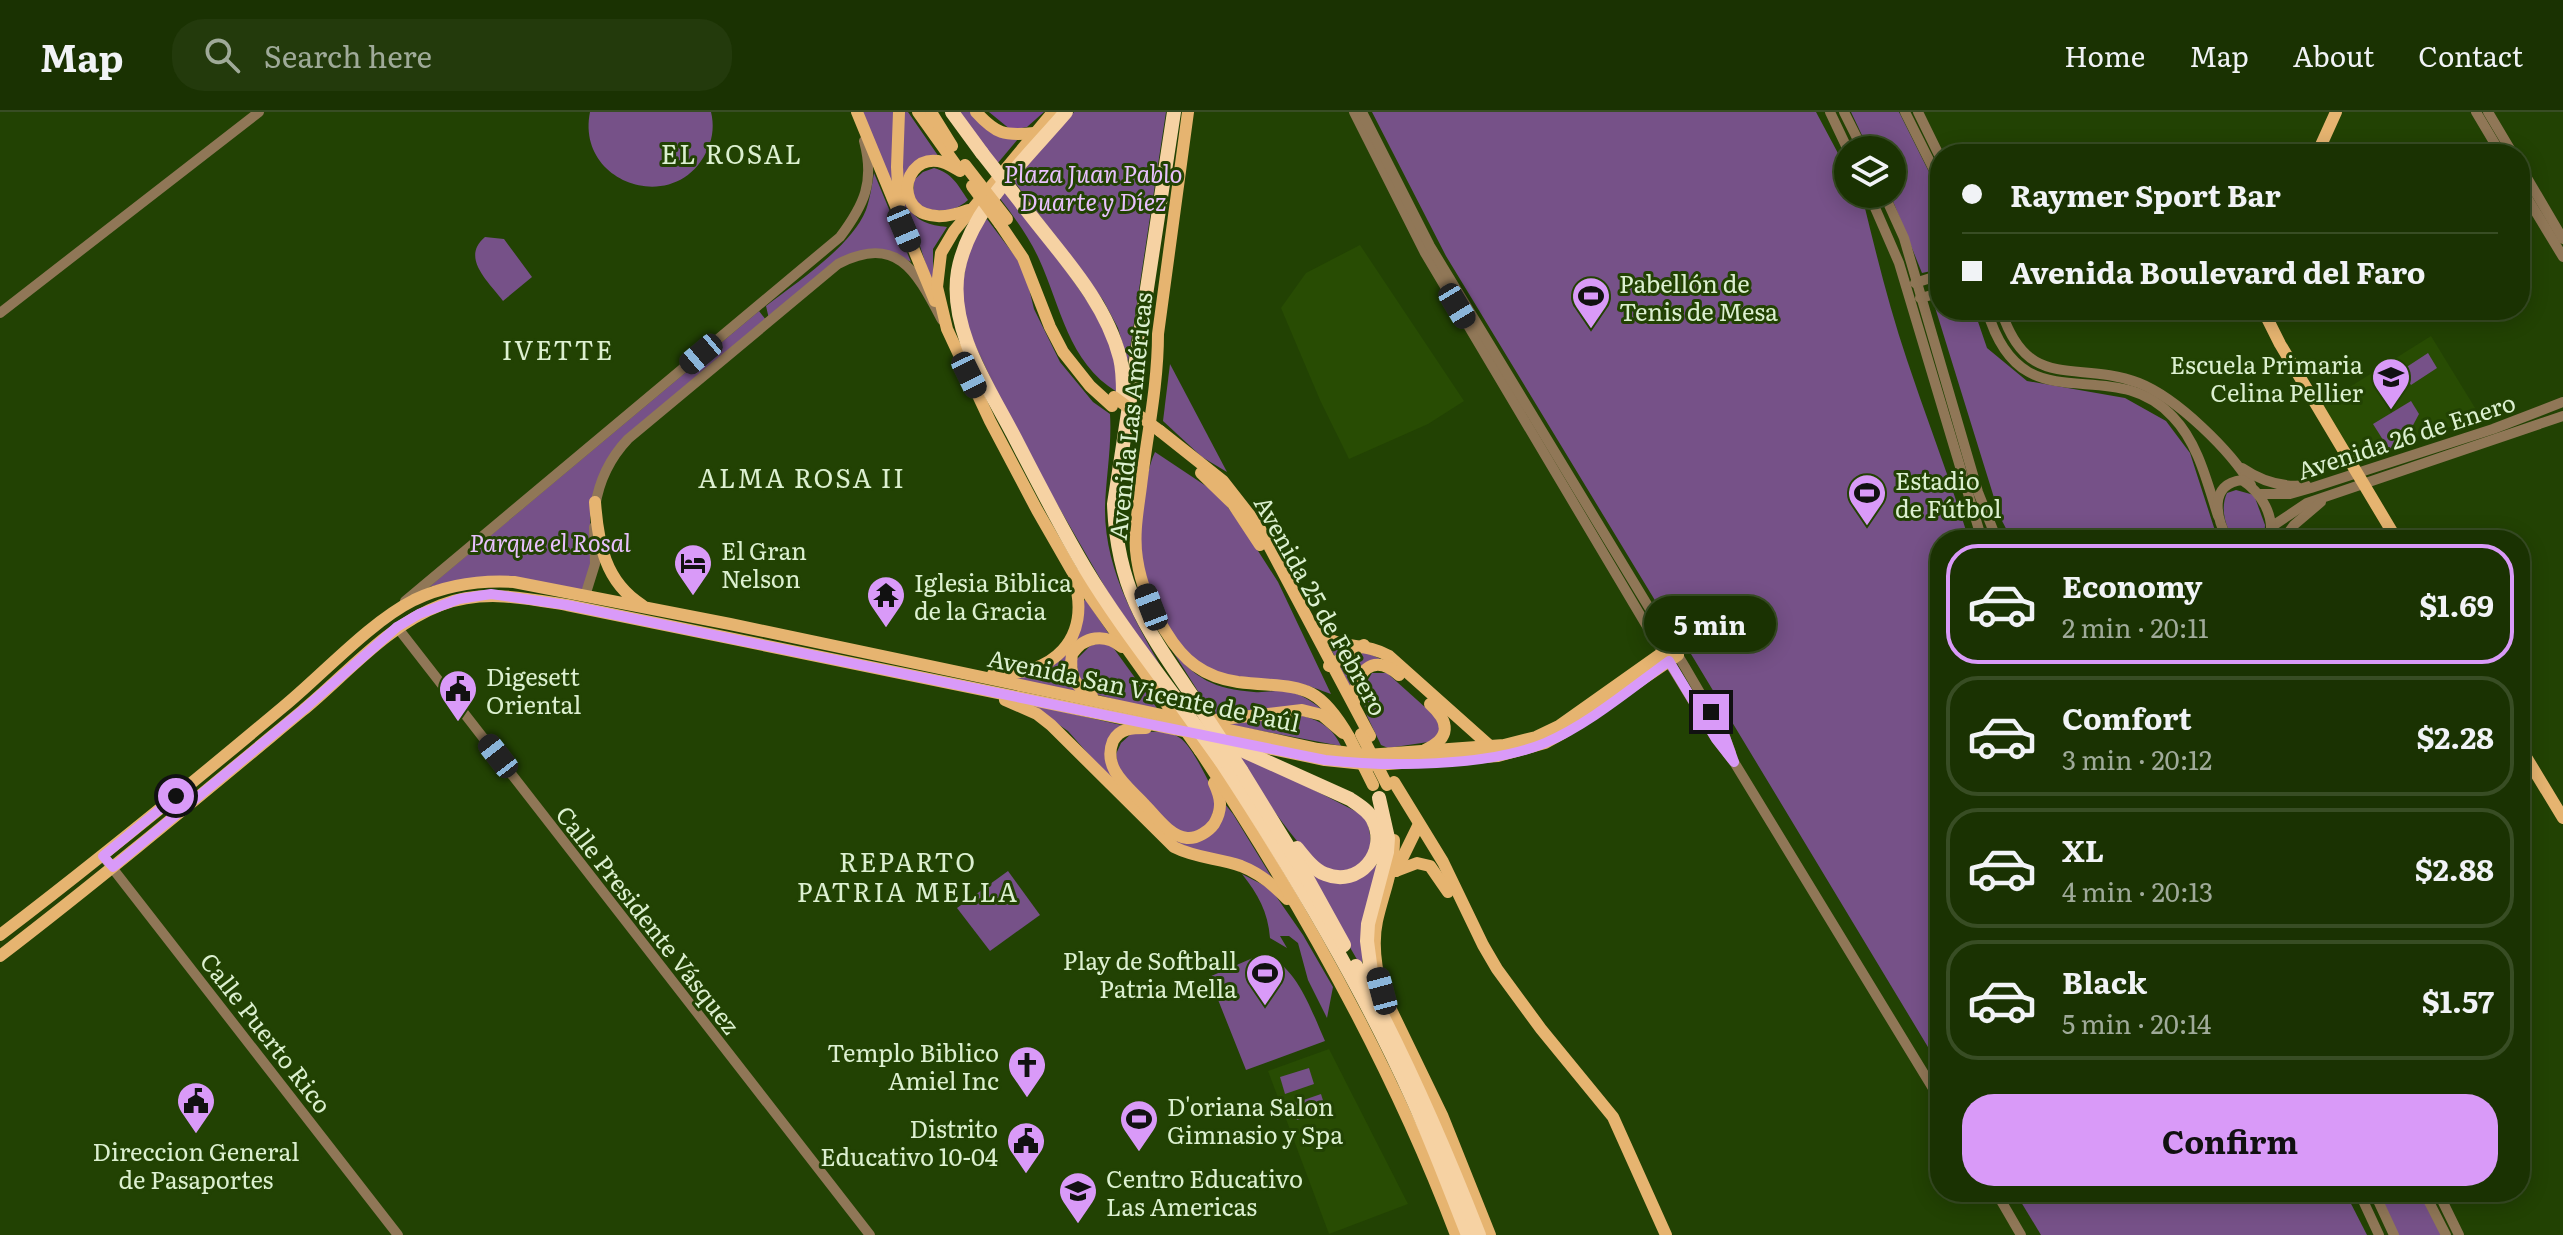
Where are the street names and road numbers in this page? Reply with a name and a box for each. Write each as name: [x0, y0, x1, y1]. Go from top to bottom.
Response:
street label: Avenida Las Américas: [1099, 290, 1159, 541]
street label: Avenida 26 de Enero: [2292, 383, 2520, 487]
street label: Avenida 25 de Febrero: [1247, 489, 1397, 721]
street label: Avenida San Vicente de Paúl: [985, 639, 1303, 739]
street label: Calle Presidente Vásquez: [549, 798, 749, 1041]
street label: Calle Puerto Rico: [193, 944, 341, 1120]

